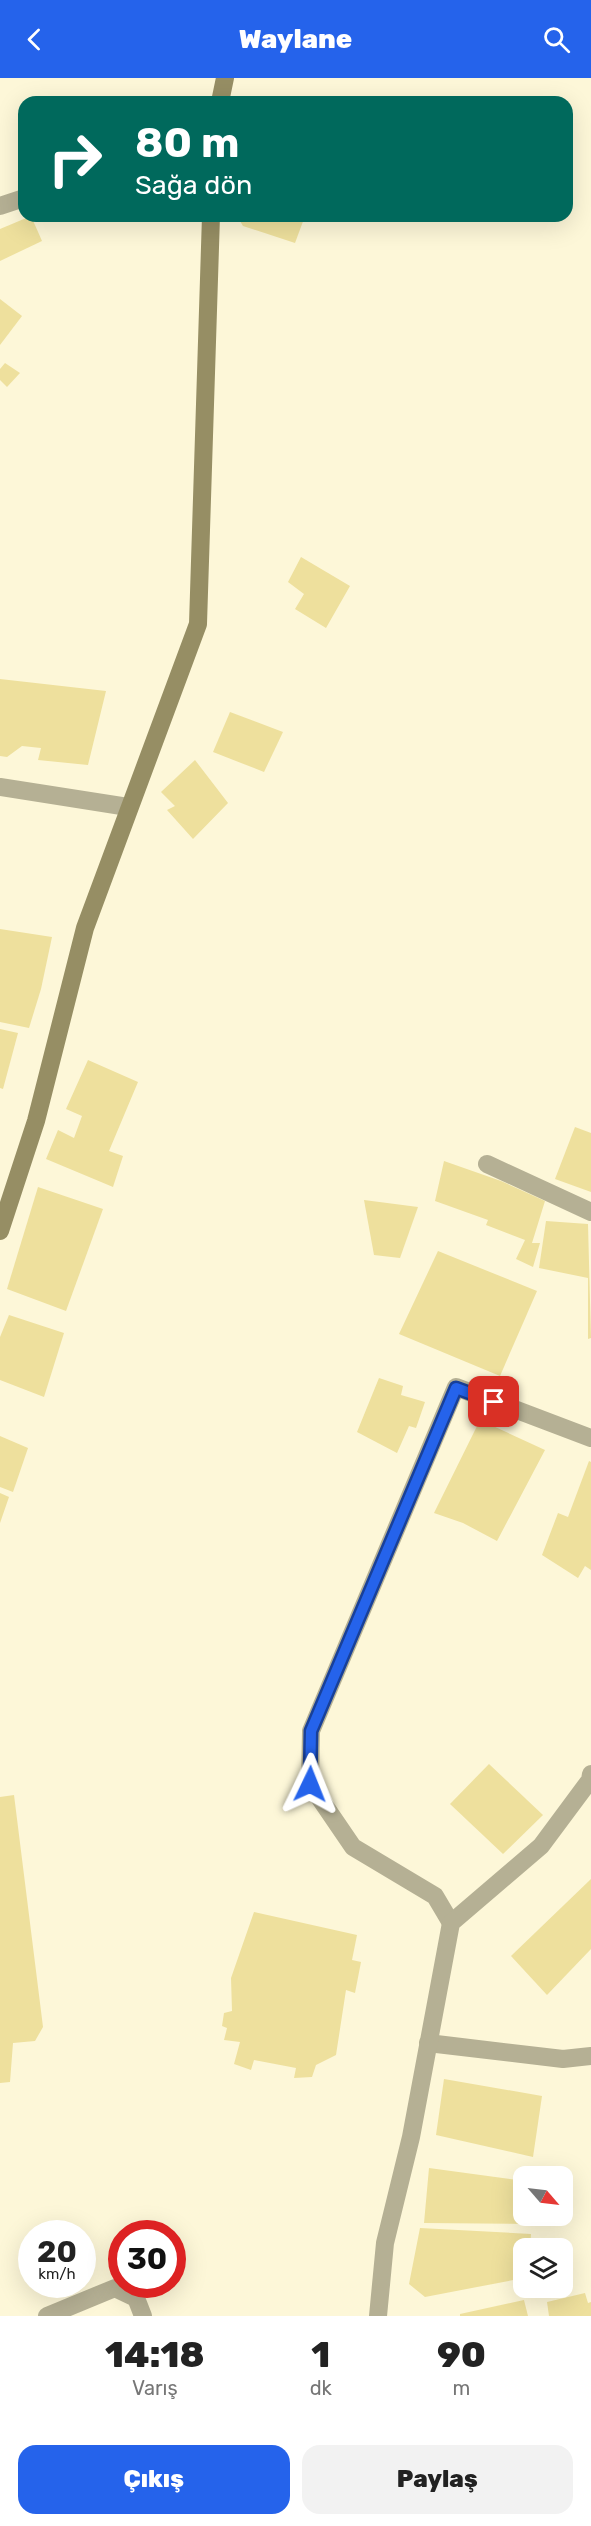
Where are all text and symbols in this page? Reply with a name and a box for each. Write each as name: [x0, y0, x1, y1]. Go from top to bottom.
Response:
icon: back: [18, 23, 51, 56]
text: Waylane: [239, 23, 352, 55]
icon: search: [540, 23, 573, 56]
text: 80 m: [135, 118, 239, 168]
icon: right: [36, 120, 114, 198]
text: Sağa dön: [135, 169, 252, 201]
pin: [468, 1376, 519, 1427]
icon: arrive: [477, 1385, 510, 1418]
position arrow: [278, 1752, 342, 1816]
north arrow: [513, 2166, 573, 2226]
map controls: [513, 2166, 573, 2298]
speed limit sign: 30: [108, 2220, 186, 2298]
text: 20: [37, 2234, 77, 2270]
button: layers: [513, 2238, 573, 2298]
text: km/h: [38, 2265, 76, 2283]
text: 14:18: [105, 2333, 205, 2376]
text: 1: [311, 2333, 330, 2376]
text: 90: [437, 2333, 486, 2376]
text: Varış: [132, 2376, 178, 2400]
text: dk: [310, 2376, 332, 2400]
text: m: [453, 2376, 470, 2400]
button: Çıkış: [18, 2445, 290, 2514]
button: Paylaş: [302, 2445, 573, 2514]

